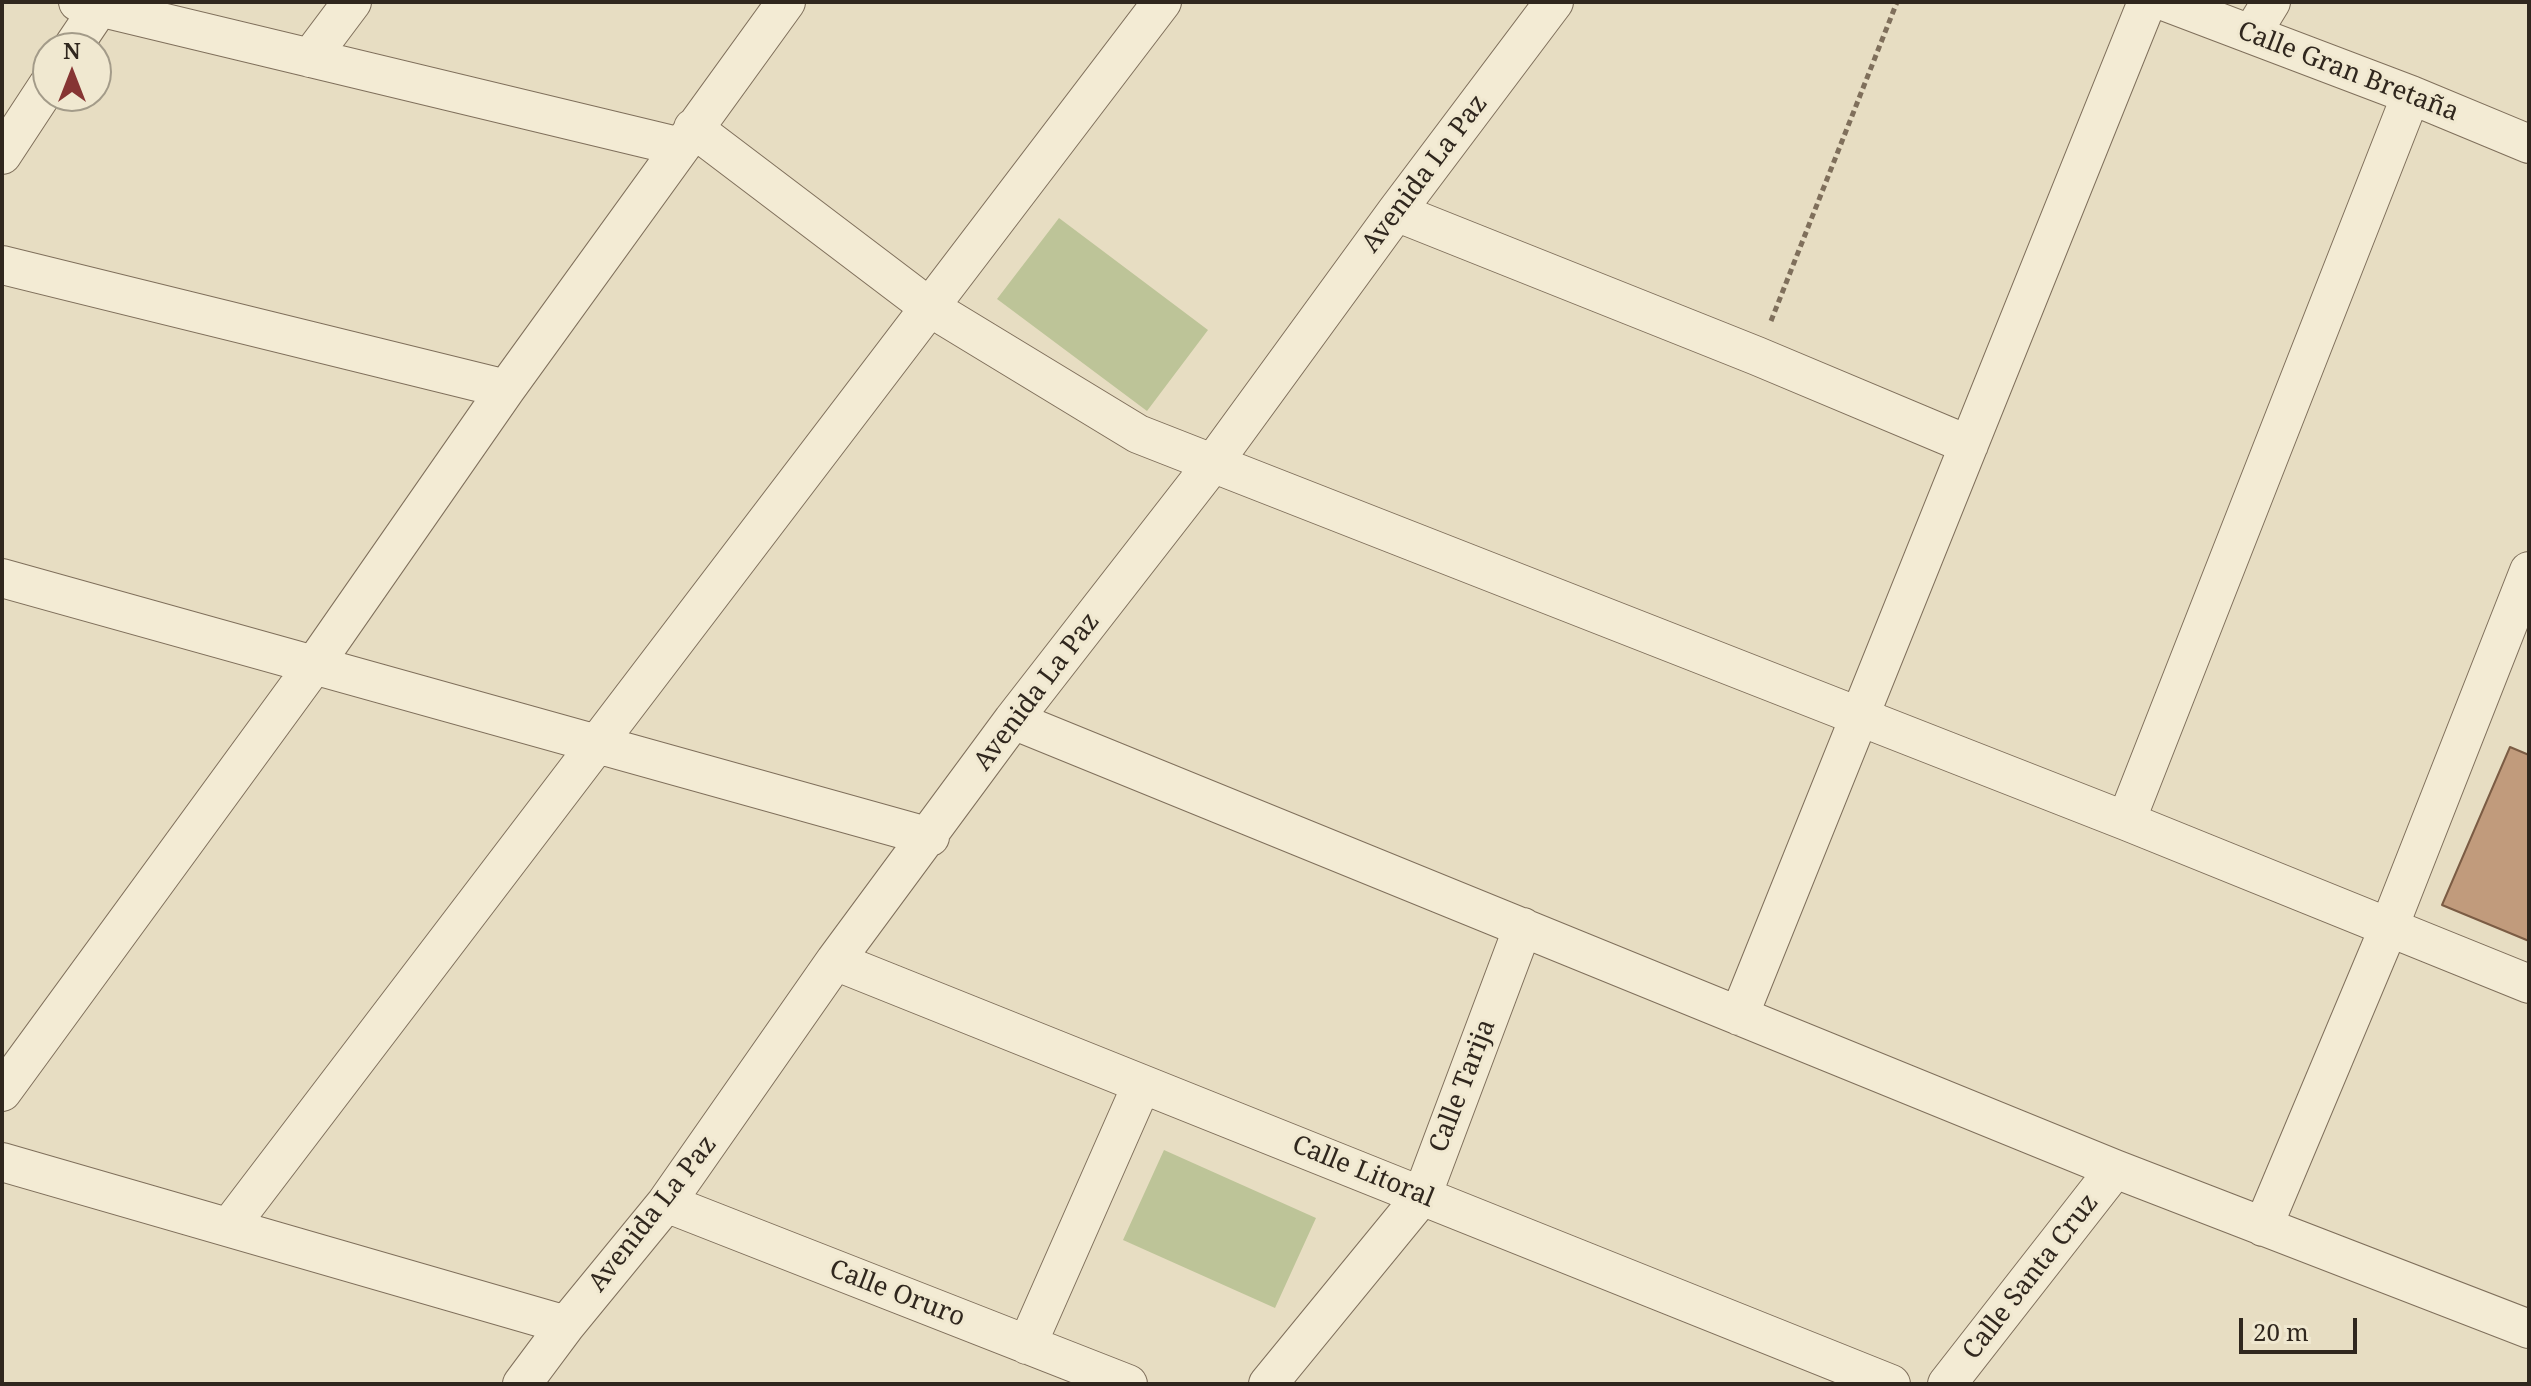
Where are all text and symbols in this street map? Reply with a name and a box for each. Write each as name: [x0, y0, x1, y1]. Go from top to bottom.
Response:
street label: Calle Gran Bretaña: [2233, 15, 2463, 129]
north arrow: [32, 32, 112, 112]
text: N: [63, 35, 81, 65]
street label: Avenida La Paz: [1356, 89, 1494, 259]
street label: Avenida La Paz: [968, 607, 1106, 777]
street label: Calle Tarija: [1423, 1015, 1503, 1157]
street label: Calle Litoral: [1287, 1129, 1439, 1215]
street label: Avenida La Paz: [582, 1130, 724, 1298]
street label: Calle Santa Cruz: [1957, 1188, 2105, 1366]
street label: Calle Oruro: [825, 1254, 969, 1334]
scale bar: [2243, 1302, 2361, 1352]
text: 20 m: [2253, 1315, 2309, 1348]

